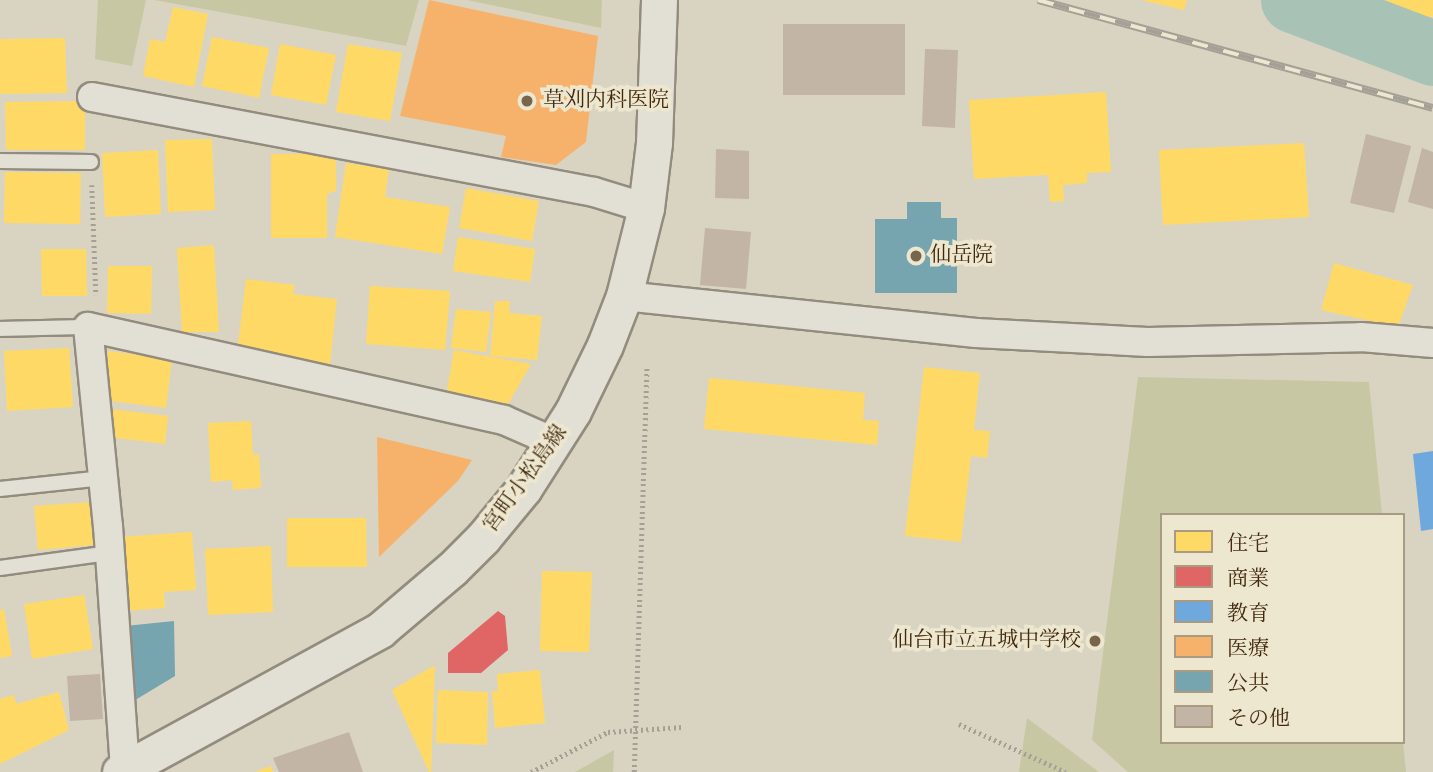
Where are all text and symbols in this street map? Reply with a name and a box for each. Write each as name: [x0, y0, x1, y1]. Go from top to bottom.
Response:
place label: 草刈内科医院: [543, 88, 669, 114]
marker: 草刈内科医院: [517, 91, 537, 111]
place label: 仙岳院: [930, 243, 993, 269]
marker: 仙岳院: [908, 248, 924, 264]
street label: 宮町小松島線: [479, 421, 573, 537]
legend: [1160, 513, 1405, 744]
text: 住宅: [1227, 534, 1269, 555]
text: 商業: [1227, 569, 1269, 590]
text: 教育: [1227, 604, 1269, 625]
place label: 仙台市立五城中学校: [892, 628, 1081, 654]
marker: 仙台市立五城中学校: [1087, 633, 1103, 649]
text: 医療: [1227, 639, 1269, 660]
text: 公共: [1227, 674, 1269, 695]
text: その他: [1227, 709, 1290, 730]

